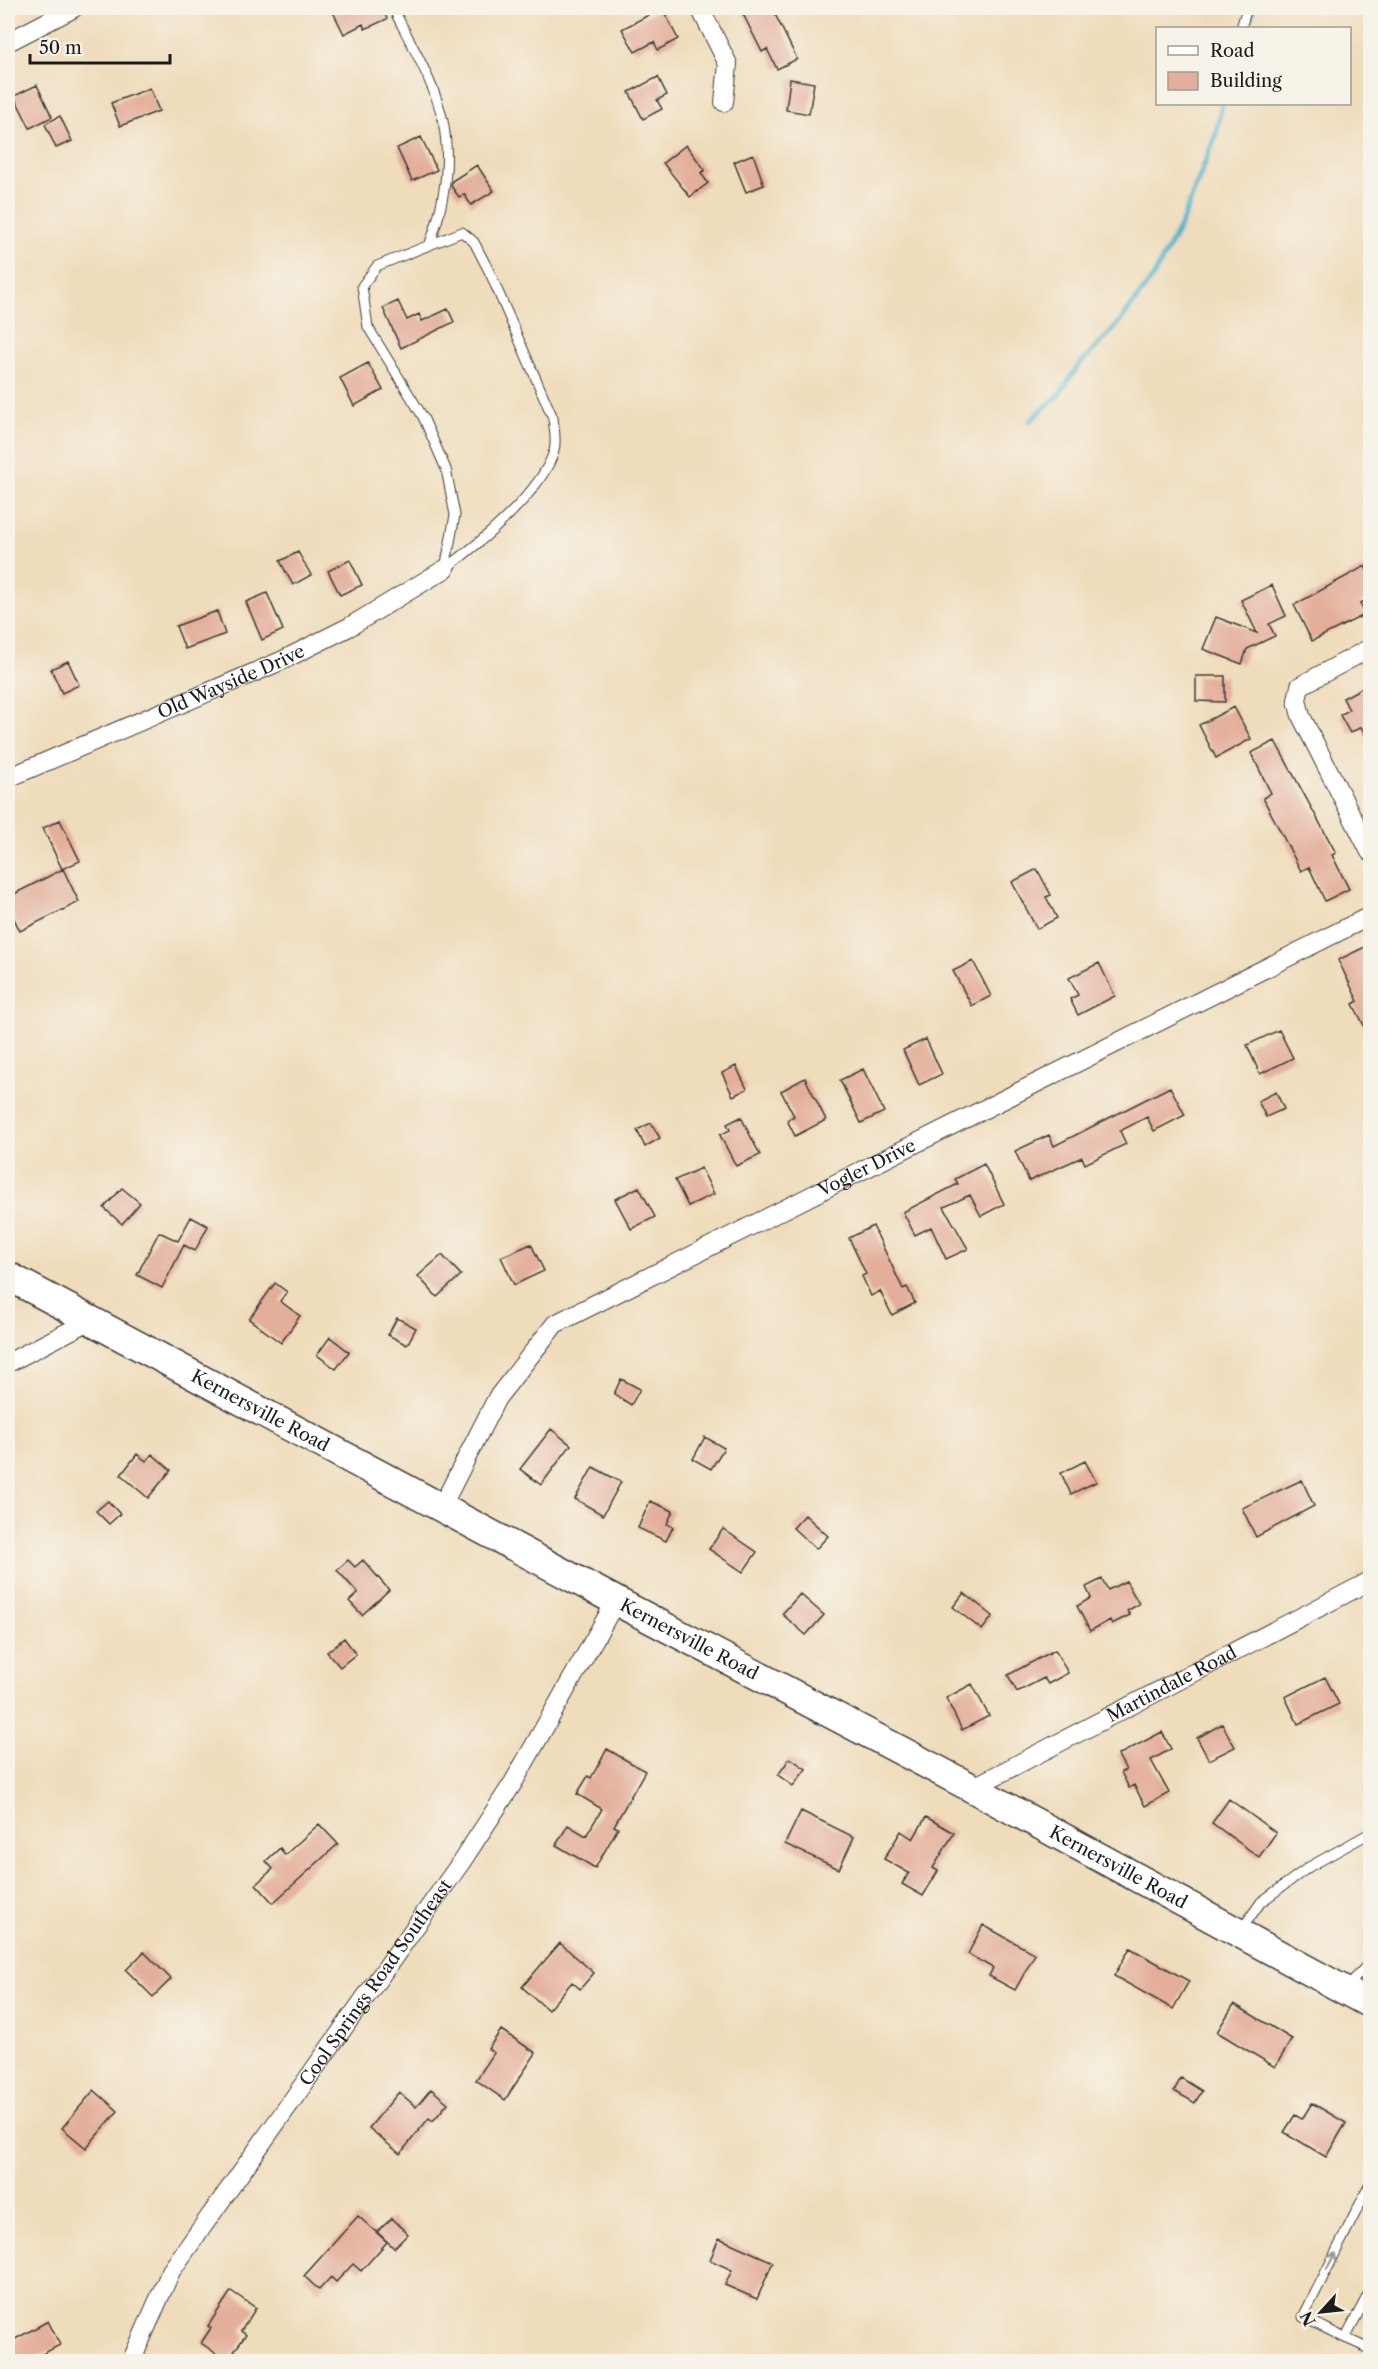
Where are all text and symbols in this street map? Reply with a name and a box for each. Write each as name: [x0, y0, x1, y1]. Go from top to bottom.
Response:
scale bar: [30, 27, 170, 65]
legend: [1156, 27, 1351, 105]
text: 50 m: [39, 37, 82, 59]
text: Road: [1210, 40, 1255, 62]
text: Building: [1210, 70, 1282, 92]
street label: Old Wayside Drive: [154, 640, 308, 724]
street label: Vogler Drive: [814, 1134, 919, 1202]
street label: Kernersville Road: [187, 1365, 333, 1457]
street label: Kernersville Road: [616, 1594, 762, 1685]
street label: Martindale Road: [1103, 1641, 1240, 1727]
street label: Kernersville Road: [1046, 1821, 1191, 1914]
street label: Cool Springs Road Southeast: [295, 1875, 457, 2090]
one-way arrow: [1326, 2252, 1338, 2270]
north arrow: [1291, 2282, 1351, 2342]
text: N: [1296, 2308, 1320, 2330]

